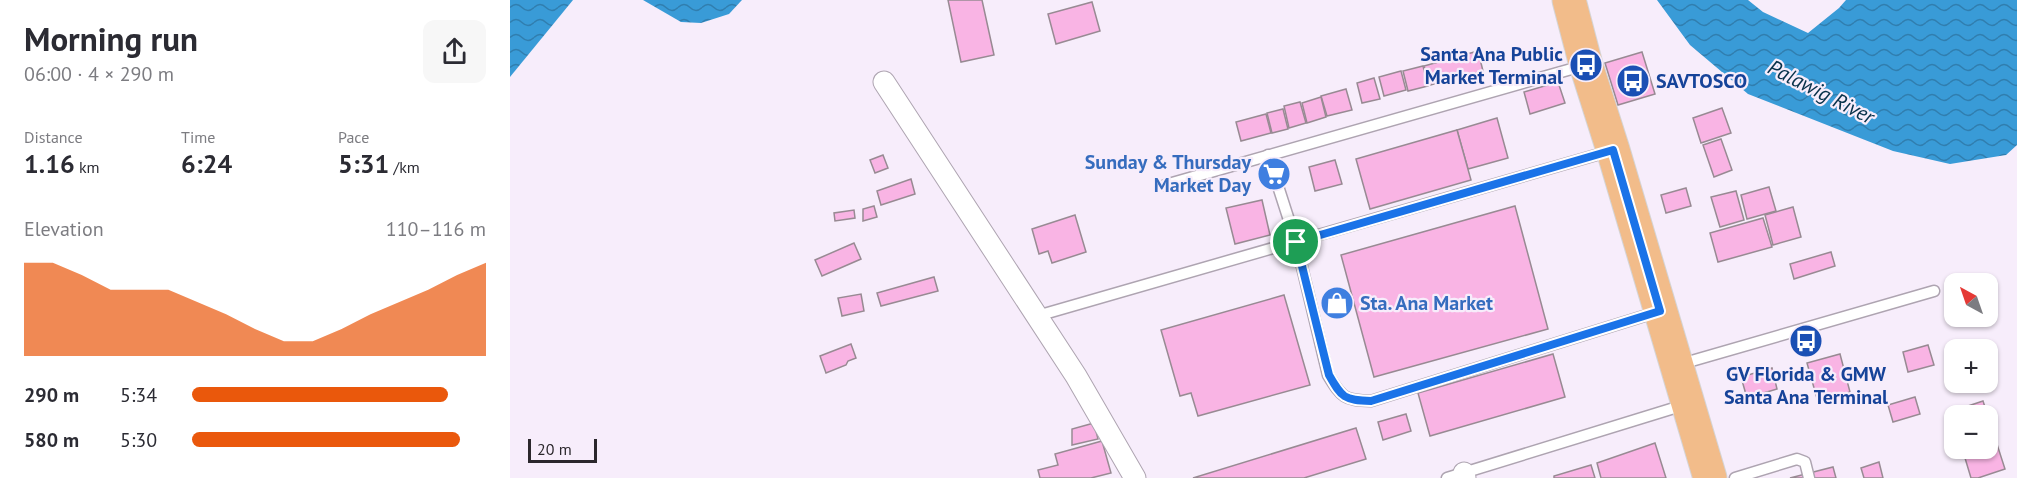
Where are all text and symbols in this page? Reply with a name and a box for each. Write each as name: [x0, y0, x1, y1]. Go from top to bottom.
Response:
text: Morning run: [24, 17, 198, 60]
button: share: [423, 20, 486, 83]
place label: Santa Ana Public Market Terminal: [1420, 41, 1563, 90]
bus stop icon: Santa Ana Public Market Terminal: [1568, 47, 1604, 83]
water label: Palawig River: [1763, 53, 1881, 131]
text: 06:00 · 4 × 290 m: [24, 61, 174, 87]
bus stop icon: SAVTOSCO: [1615, 63, 1651, 99]
place label: SAVTOSCO: [1656, 68, 1747, 94]
text: Distance: [24, 127, 83, 147]
text: Time: [181, 127, 215, 147]
text: Pace: [338, 127, 369, 147]
text: 1.16: [24, 147, 75, 180]
text: 6:24: [181, 147, 232, 180]
text: 5:31: [338, 147, 389, 180]
place label: Sunday & Thursday Market Day: [1085, 149, 1251, 198]
supermarket icon: Sunday & Thursday Market Day: [1256, 156, 1292, 192]
text: km: [75, 157, 100, 177]
text: /km: [389, 157, 420, 177]
text: Elevation: [24, 216, 104, 242]
text: 110–116 m: [386, 216, 486, 242]
pin: [1270, 216, 1321, 267]
icon: arrive: [1279, 225, 1312, 258]
north arrow: [1944, 273, 1998, 327]
map controls: [1944, 273, 1998, 459]
shop icon: Sta. Ana Market: [1319, 285, 1355, 321]
place label: Sta. Ana Market: [1360, 290, 1493, 316]
bus stop icon: GV Florida & GMW Santa Ana Terminal: [1788, 323, 1824, 359]
button: +: [1944, 339, 1998, 393]
place label: GV Florida & GMW Santa Ana Terminal: [1724, 361, 1888, 410]
text: 290 m: [24, 382, 79, 408]
text: 5:34: [120, 382, 157, 408]
button: −: [1944, 405, 1998, 459]
text: 580 m: [24, 427, 79, 453]
text: 5:30: [120, 427, 157, 453]
scale bar: [528, 436, 597, 464]
text: 20 m: [537, 439, 572, 459]

